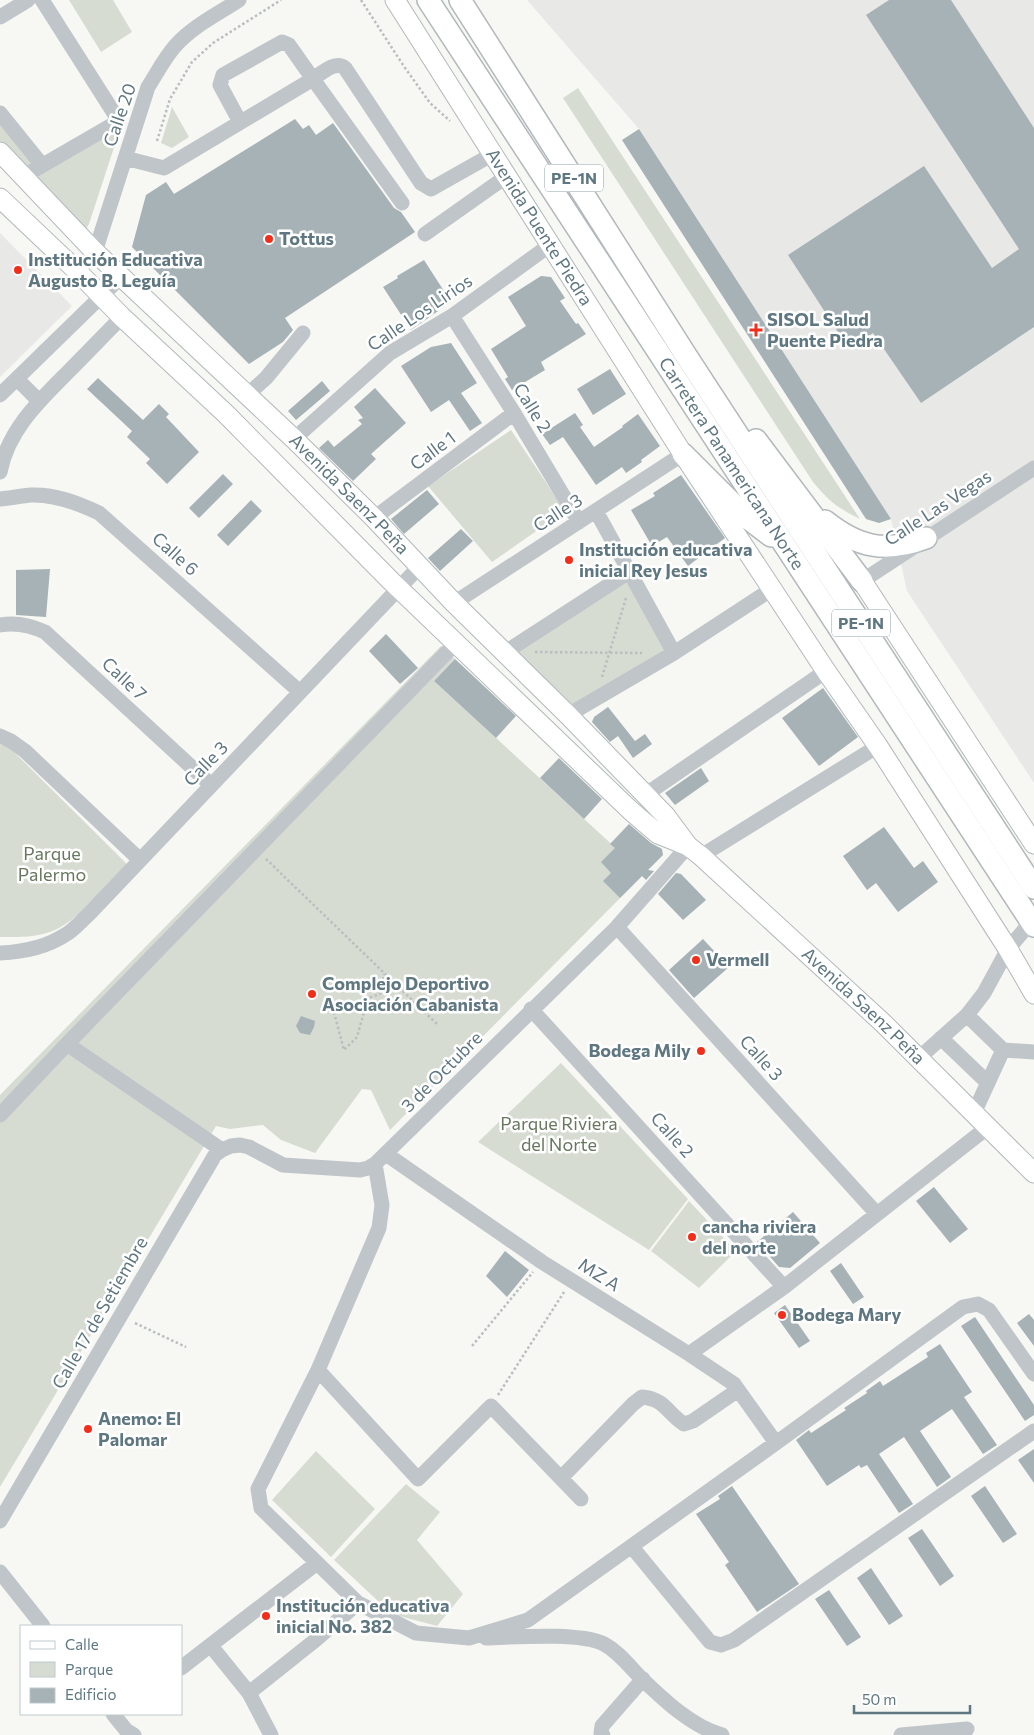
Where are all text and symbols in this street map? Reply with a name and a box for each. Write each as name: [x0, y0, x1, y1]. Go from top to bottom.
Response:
street label: Calle 20: [98, 80, 140, 149]
street label: Avenida Puente Piedra: [482, 144, 598, 309]
road number: PE-1N: [545, 164, 603, 192]
place label: Tottus: [279, 227, 334, 249]
marker: Tottus: [263, 233, 275, 245]
place label: Institución Educativa Augusto B. Leguía: [28, 248, 203, 291]
marker: Institución Educativa Augusto B. Leguía: [12, 264, 24, 276]
street label: Calle Los Lirios: [363, 269, 476, 355]
place label: SISOL Salud Puente Piedra: [767, 308, 883, 351]
marker: SISOL Salud Puente Piedra: [749, 323, 763, 337]
street label: Carretera Panamericana Norte: [655, 353, 810, 573]
street label: Calle 2: [509, 379, 556, 436]
street label: Calle 1: [405, 426, 460, 474]
street label: Avenida Saenz Peña: [285, 429, 414, 558]
street label: Calle Las Vegas: [880, 464, 995, 550]
street label: Calle 3: [529, 488, 586, 536]
street label: Calle 6: [148, 527, 203, 580]
place label: Institución educativa inicial Rey Jesus: [579, 538, 752, 581]
marker: Institución educativa inicial Rey Jesus: [563, 554, 575, 566]
road number: PE-1N: [832, 610, 890, 636]
street label: Calle 7: [98, 652, 152, 705]
street label: Calle 3: [179, 736, 232, 790]
park label: Parque Palermo: [18, 842, 86, 885]
street label: Avenida Saenz Peña: [798, 942, 930, 1068]
place label: Vermell: [706, 948, 769, 970]
marker: Vermell: [690, 954, 702, 966]
place label: Complejo Deportivo Asociación Cabanista: [322, 972, 498, 1015]
marker: Complejo Deportivo Asociación Cabanista: [306, 988, 318, 1000]
street label: 3 de Octubre: [396, 1026, 486, 1116]
street label: Calle 3: [735, 1030, 788, 1085]
place label: Bodega Mily: [588, 1039, 691, 1061]
marker: Bodega Mily: [695, 1045, 707, 1057]
street label: Calle 2: [647, 1107, 699, 1162]
park label: Parque Riviera del Norte: [500, 1112, 618, 1155]
place label: cancha riviera del norte: [702, 1215, 816, 1258]
marker: cancha riviera del norte: [686, 1231, 698, 1243]
street label: Calle 17 de Setiembre: [47, 1233, 152, 1392]
street label: MZ A: [575, 1253, 625, 1295]
place label: Bodega Mary: [792, 1303, 901, 1325]
marker: Bodega Mary: [776, 1309, 788, 1321]
place label: Anemo: El Palomar: [98, 1407, 181, 1450]
marker: Anemo: El Palomar: [82, 1423, 94, 1435]
place label: Institución educativa inicial No. 382: [276, 1594, 449, 1637]
marker: Institución educativa inicial No. 382: [260, 1610, 272, 1622]
legend: [20, 1625, 182, 1715]
text: Calle: [65, 1635, 99, 1653]
text: Parque: [65, 1660, 113, 1678]
scale bar: [854, 1682, 970, 1714]
text: Edificio: [65, 1685, 116, 1703]
text: 50 m: [862, 1690, 896, 1708]

